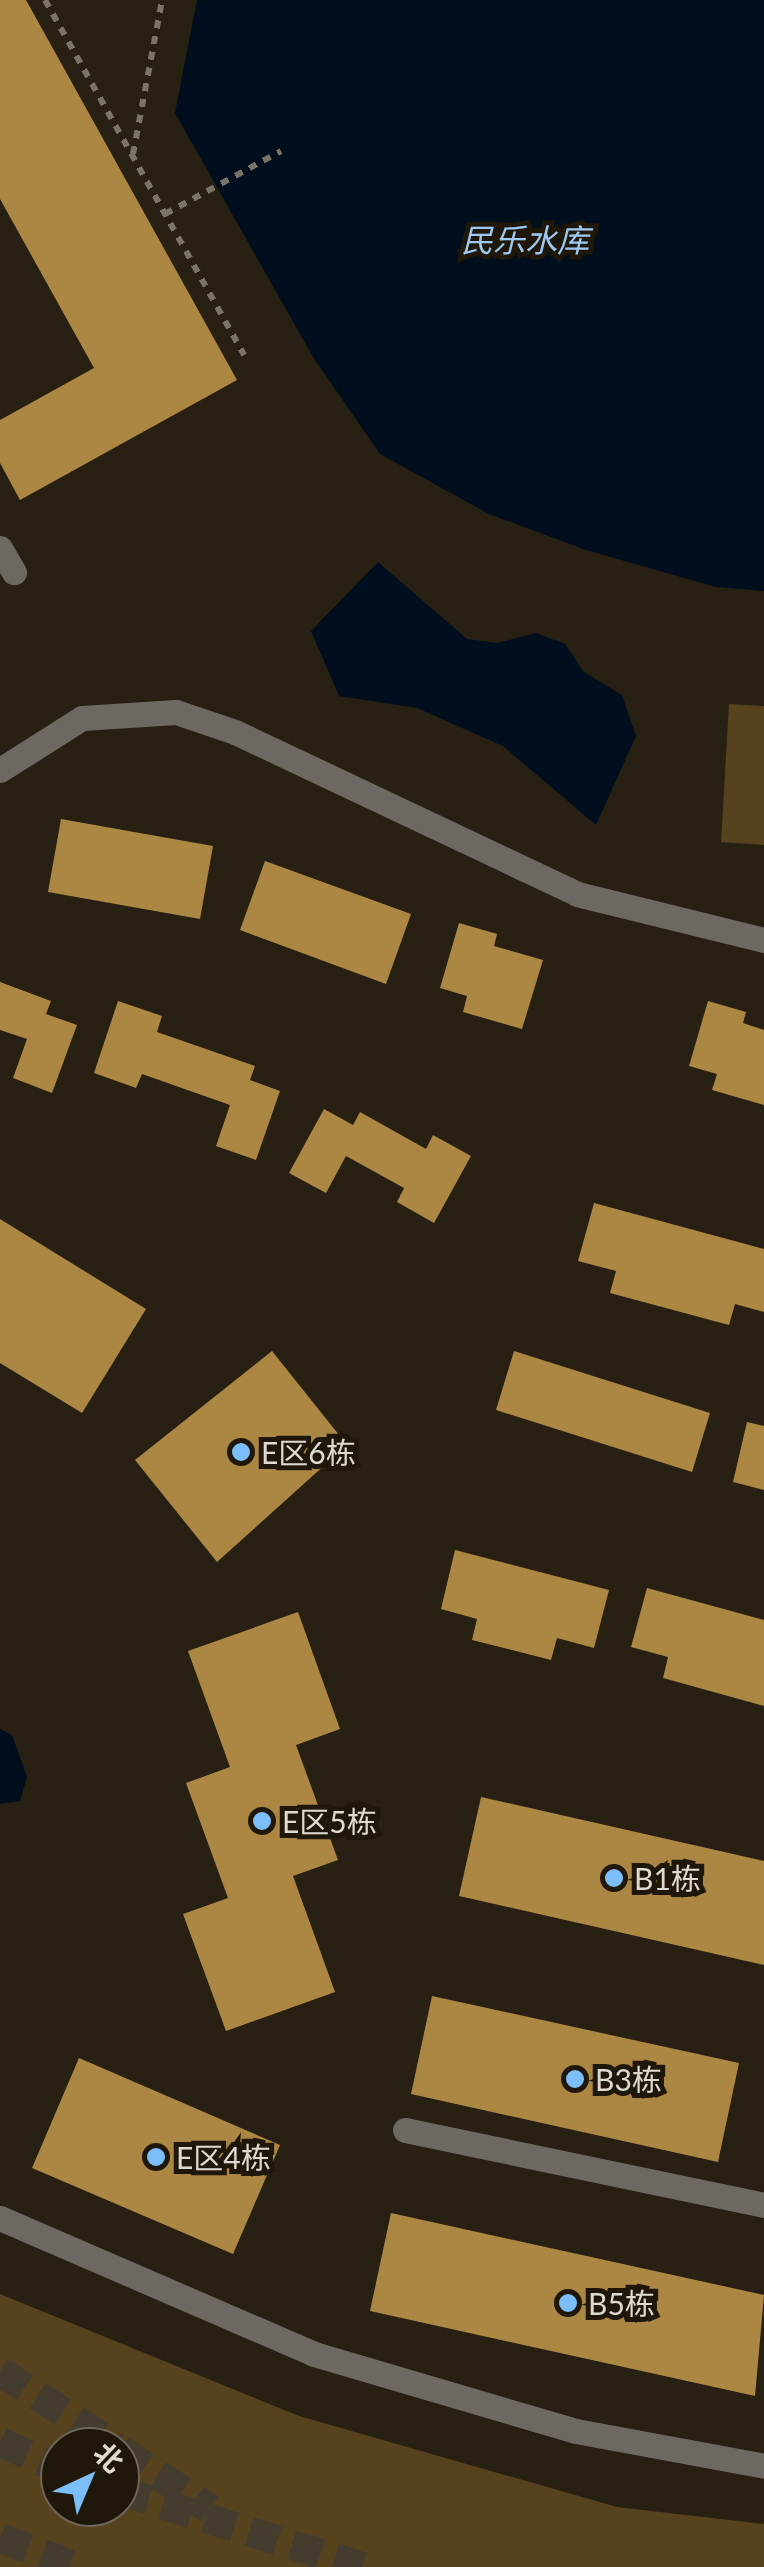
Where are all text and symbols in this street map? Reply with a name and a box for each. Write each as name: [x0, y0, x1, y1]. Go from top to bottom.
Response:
water label: 民乐水库: [461, 221, 589, 259]
place label: E区6栋: [261, 1434, 356, 1470]
marker: E区6栋: [230, 1441, 252, 1463]
place label: E区5栋: [282, 1803, 377, 1839]
marker: E区5栋: [251, 1810, 273, 1832]
place label: B1栋: [634, 1860, 701, 1896]
marker: B1栋: [603, 1867, 625, 1889]
place label: B3栋: [595, 2061, 662, 2097]
marker: B3栋: [564, 2068, 586, 2090]
place label: E区4栋: [176, 2139, 271, 2175]
marker: E区4栋: [145, 2146, 167, 2168]
place label: B5栋: [588, 2285, 655, 2321]
marker: B5栋: [557, 2292, 579, 2314]
north arrow: [40, 2427, 140, 2527]
text: 北: [88, 2435, 131, 2479]

